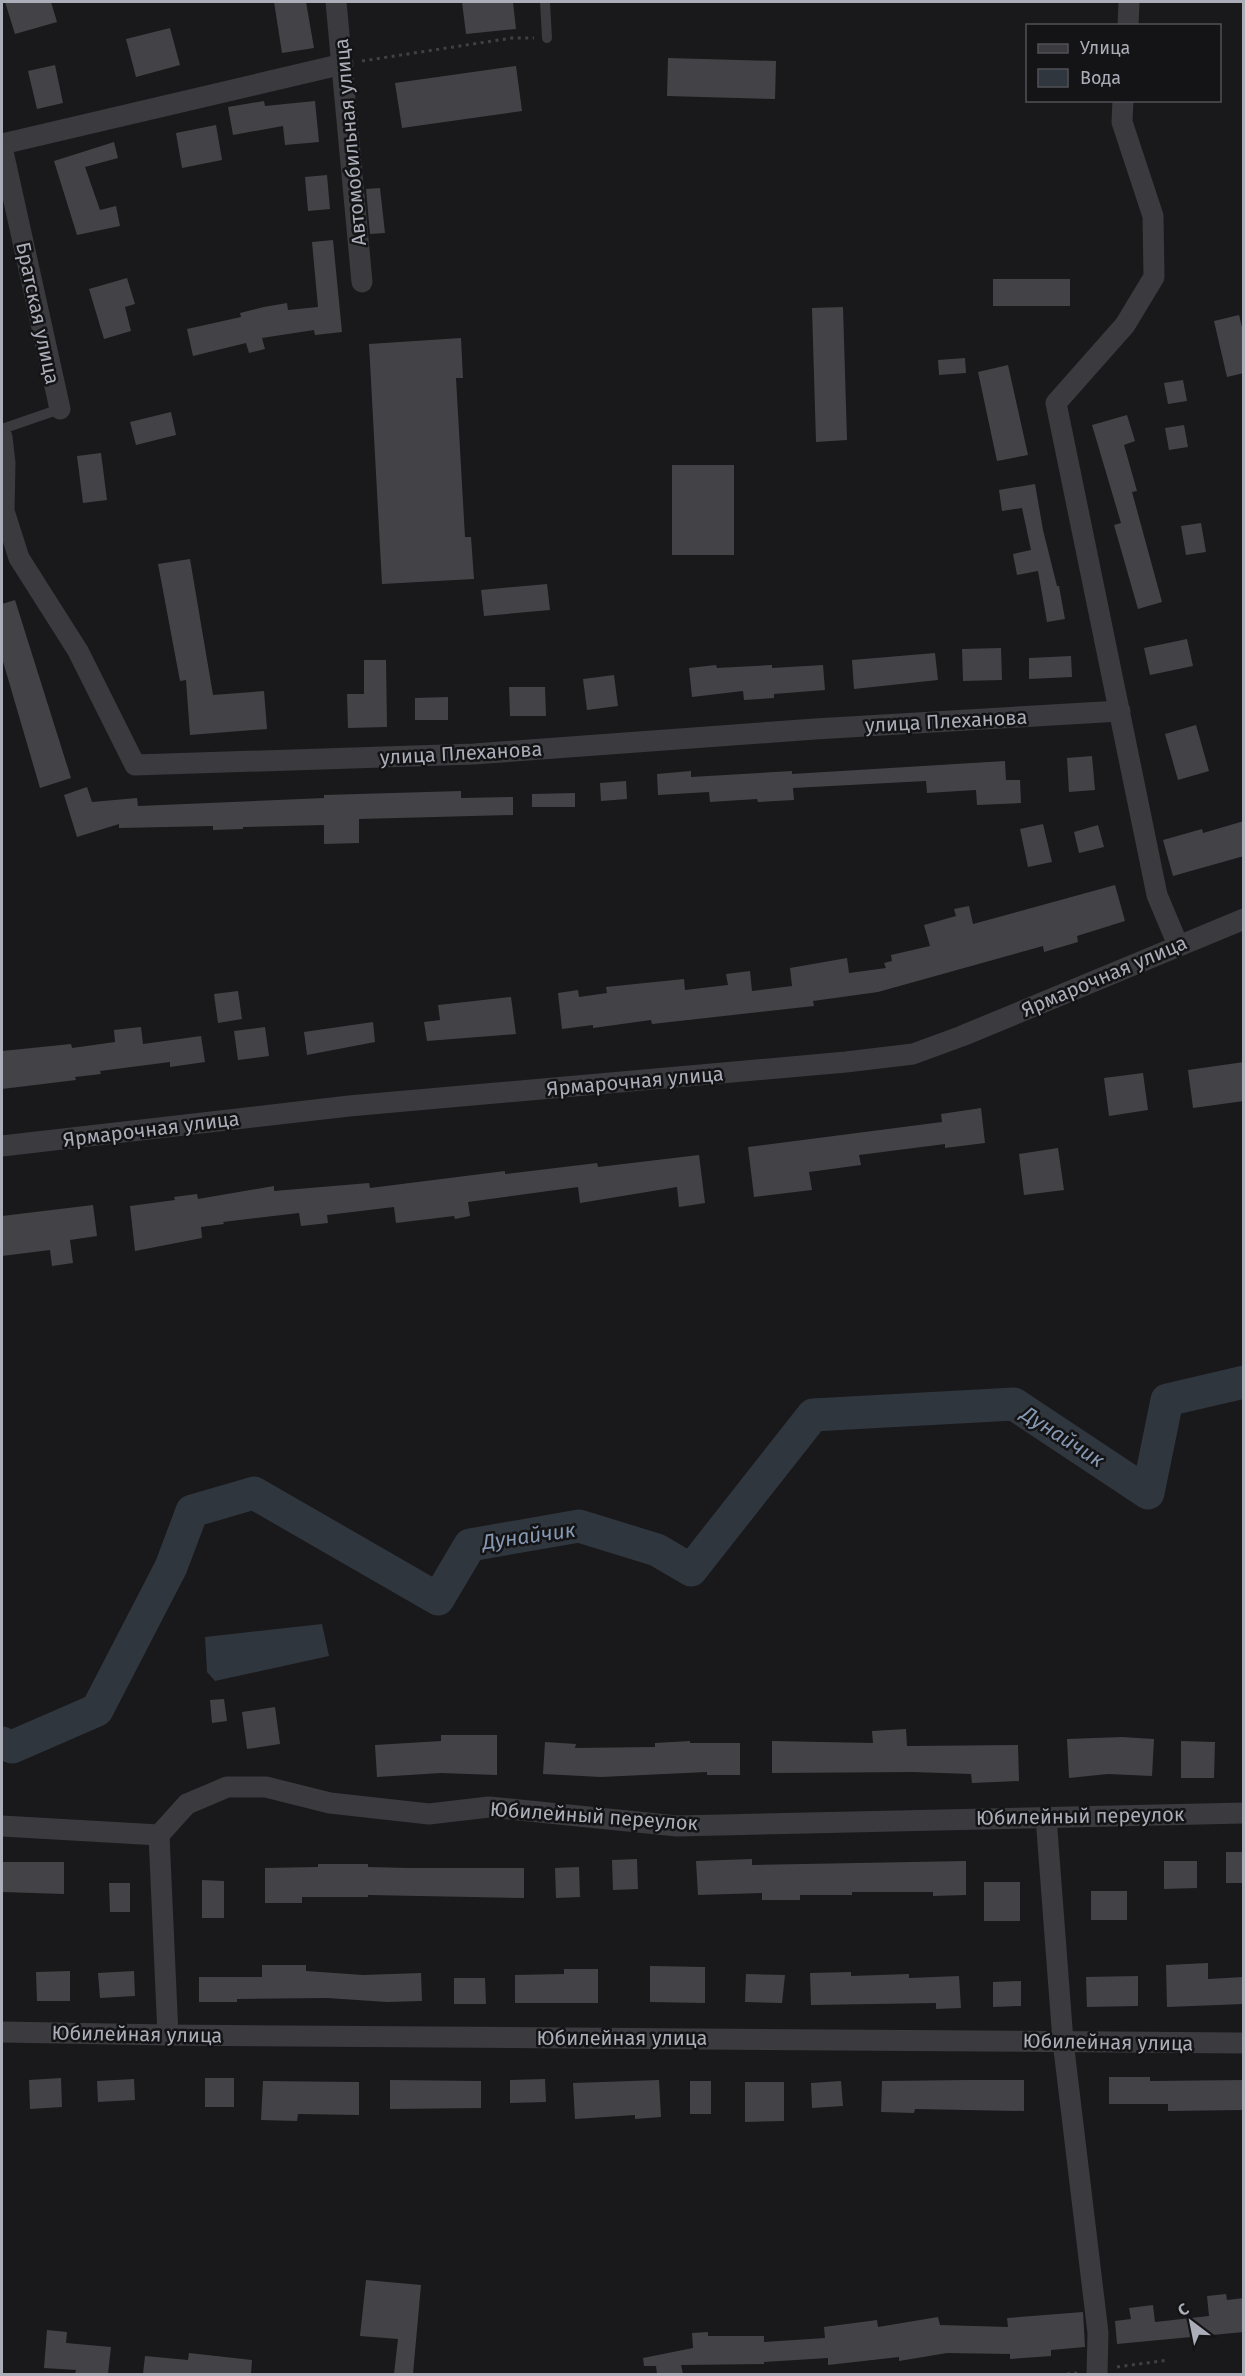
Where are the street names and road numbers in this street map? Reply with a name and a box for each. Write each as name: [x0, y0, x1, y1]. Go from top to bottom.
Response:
street label: Автомобильная улица: [329, 37, 371, 247]
street label: Братская улица: [11, 240, 65, 386]
street label: улица Плеханова: [864, 705, 1028, 737]
street label: улица Плеханова: [379, 737, 543, 769]
street label: Ярмарочная улица: [1018, 930, 1190, 1022]
street label: Ярмарочная улица: [545, 1061, 725, 1101]
street label: Ярмарочная улица: [61, 1106, 241, 1152]
street label: Юбилейный переулок: [489, 1797, 699, 1835]
street label: Юбилейный переулок: [976, 1802, 1185, 1830]
street label: Юбилейная улица: [51, 2021, 223, 2047]
street label: Юбилейная улица: [537, 2026, 707, 2050]
street label: Юбилейная улица: [1022, 2029, 1194, 2055]

